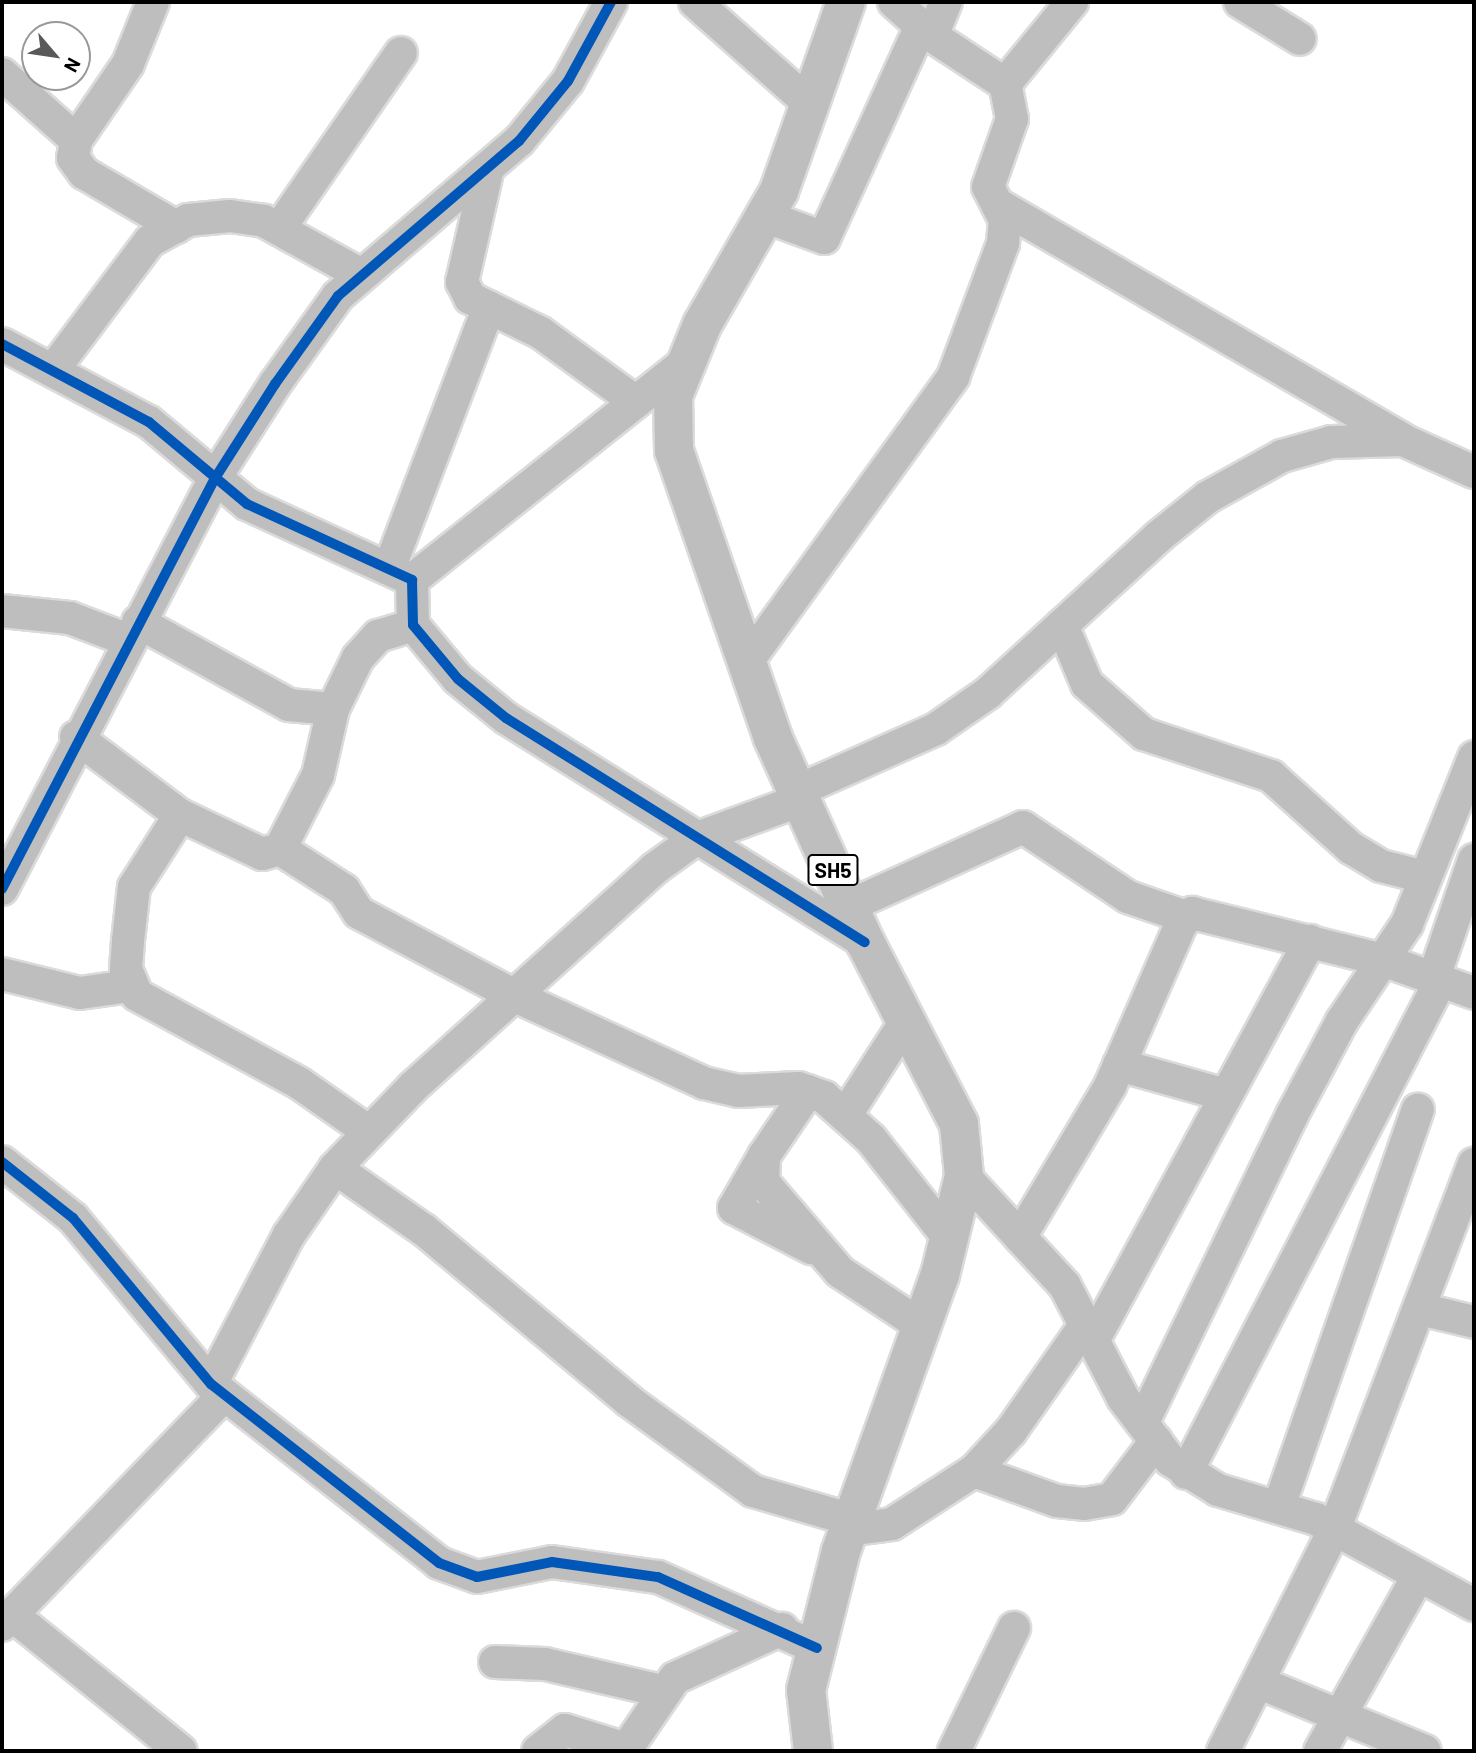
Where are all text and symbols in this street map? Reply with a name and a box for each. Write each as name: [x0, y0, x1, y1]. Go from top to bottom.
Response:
north arrow: [21, 21, 91, 91]
text: N: [60, 54, 86, 77]
road number: SH5: [807, 852, 859, 888]

